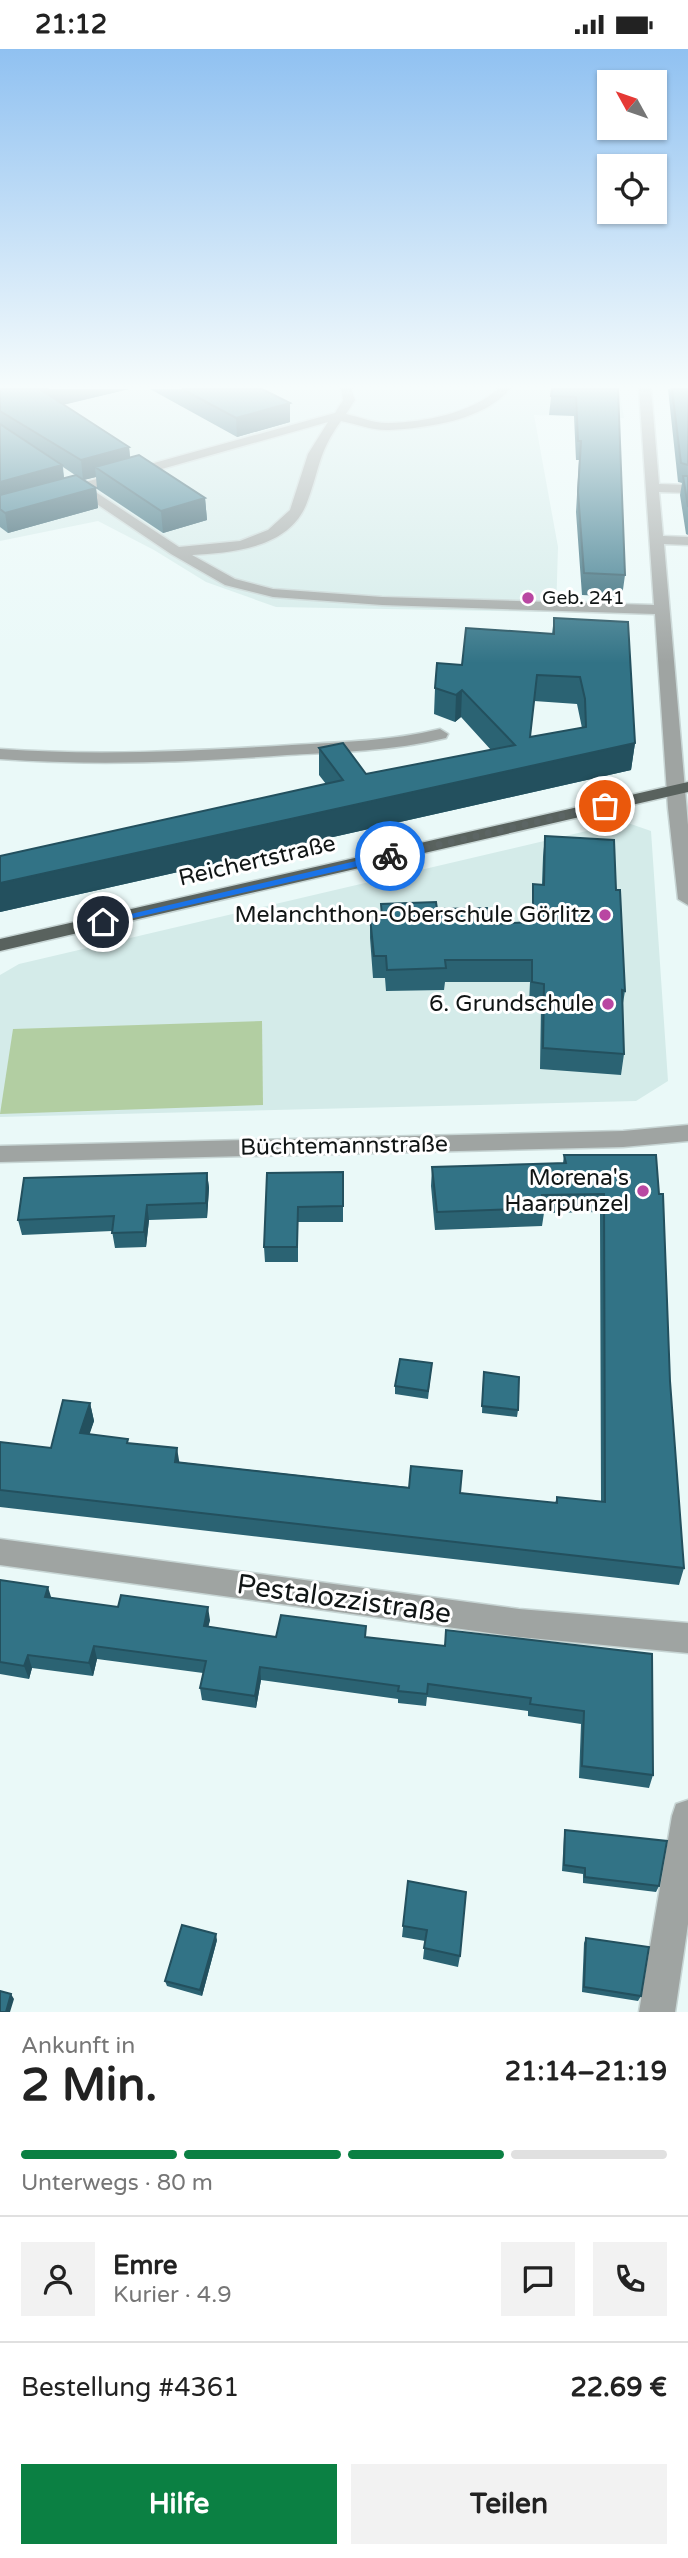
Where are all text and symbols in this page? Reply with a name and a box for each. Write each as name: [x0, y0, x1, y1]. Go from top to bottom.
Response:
text: 21:12: [35, 9, 107, 40]
north arrow: [597, 70, 667, 140]
map controls: [597, 70, 667, 224]
button: locate: [597, 154, 667, 224]
place label: Geb. 241: [542, 587, 625, 609]
marker: Geb. 241: [520, 590, 536, 606]
pin: [575, 776, 635, 836]
icon: bag: [586, 787, 624, 825]
courier: [355, 821, 425, 891]
street label: Reichertstraße: [176, 829, 338, 893]
icon: bike: [371, 837, 409, 875]
pin: [73, 892, 133, 952]
place label: Melanchthon-Oberschule Görlitz: [235, 901, 591, 929]
icon: home: [84, 903, 122, 941]
marker: Melanchthon-Oberschule Görlitz: [597, 907, 613, 923]
place label: 6. Grundschule: [429, 990, 594, 1018]
marker: 6. Grundschule: [600, 996, 616, 1012]
street label: Büchtemannstraße: [240, 1130, 448, 1162]
place label: Morena's Haarpunzel: [504, 1164, 629, 1218]
marker: Morena's Haarpunzel: [635, 1183, 651, 1199]
street label: Pestalozzistraße: [235, 1567, 453, 1631]
text: Ankunft in: [21, 2032, 135, 2060]
text: 21:14–21:19: [505, 2056, 667, 2087]
text: 2 Min.: [21, 2058, 157, 2113]
text: Unterwegs · 80 m: [21, 2169, 213, 2197]
button: person: [21, 2242, 95, 2316]
button: chat: [501, 2242, 575, 2316]
button: phone: [593, 2242, 667, 2316]
text: Emre: [113, 2250, 178, 2281]
text: Kurier · 4.9: [113, 2281, 232, 2309]
text: Bestellung #4361: [21, 2372, 239, 2403]
text: 22.69 €: [570, 2372, 667, 2403]
button: Hilfe: [21, 2464, 337, 2544]
button: Teilen: [351, 2464, 667, 2544]

